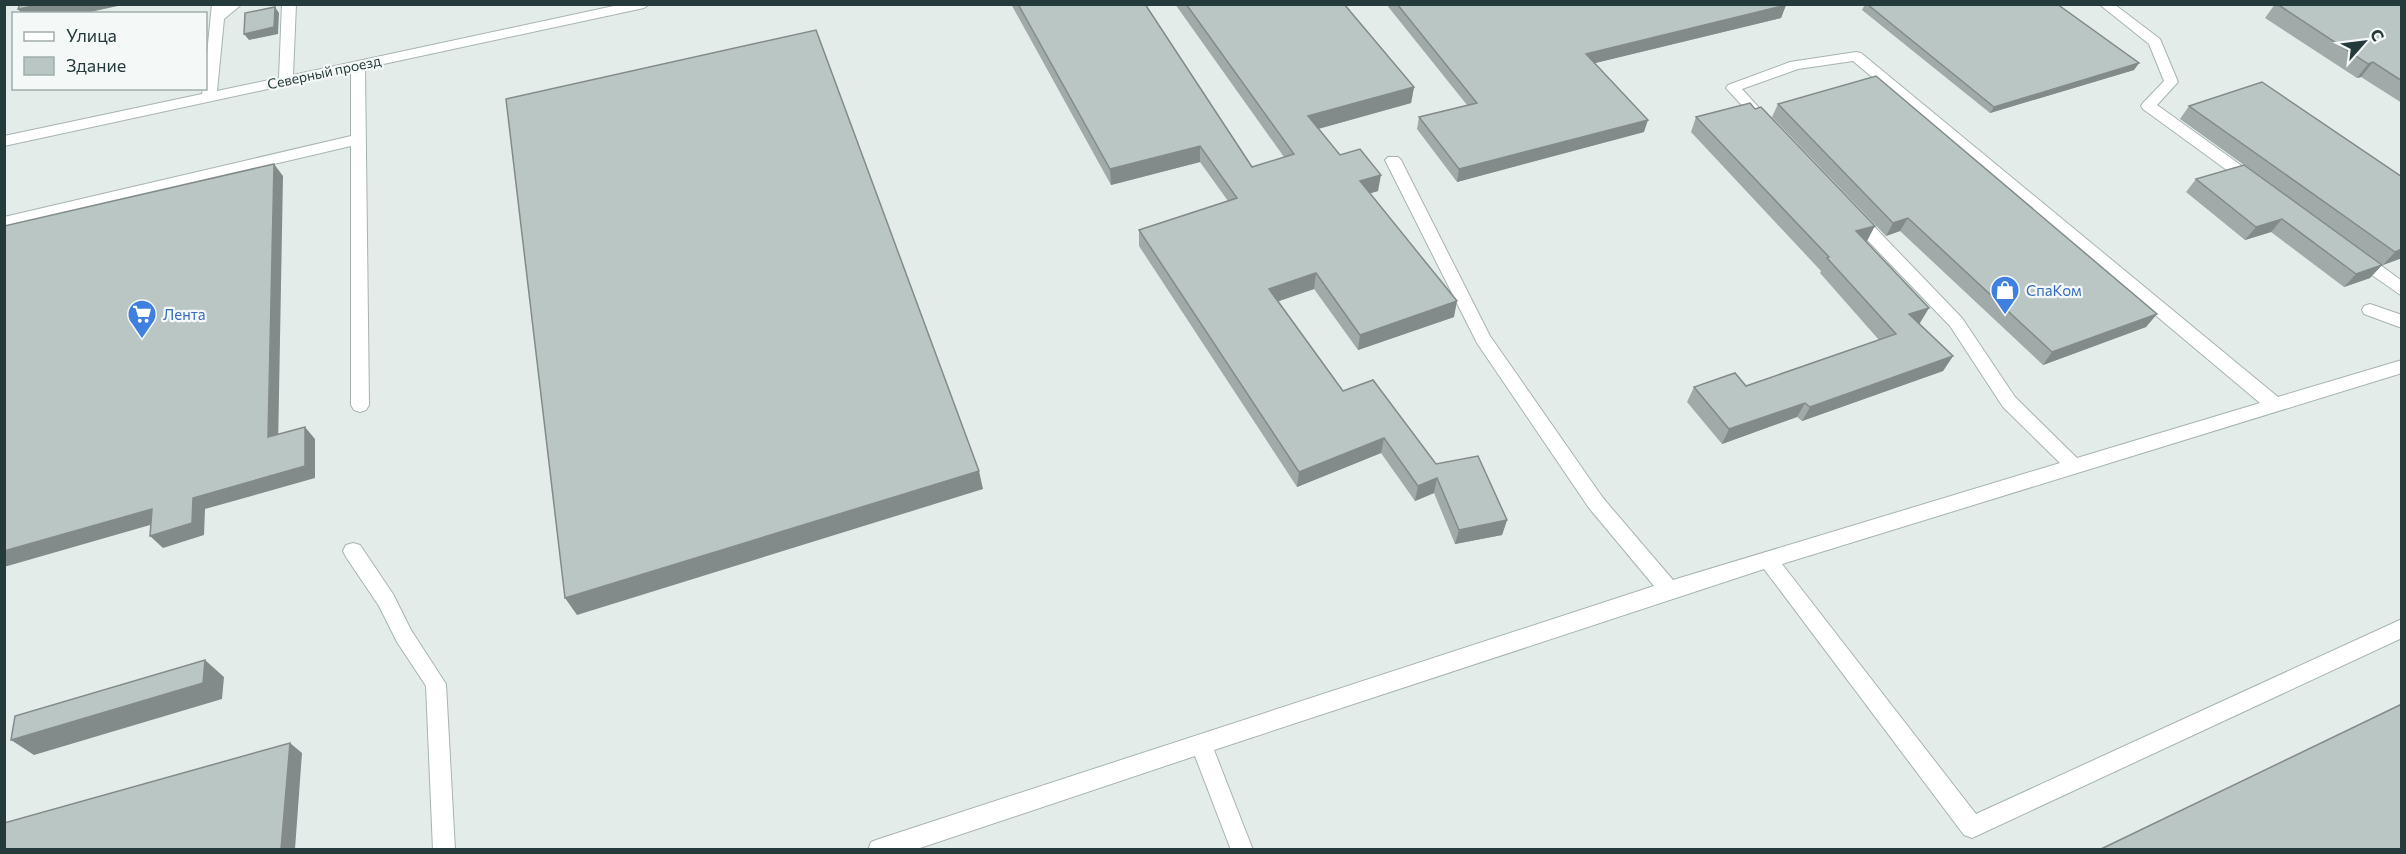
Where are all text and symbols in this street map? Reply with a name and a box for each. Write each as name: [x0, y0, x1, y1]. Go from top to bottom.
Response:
legend: [12, 12, 207, 90]
north arrow: [2334, 12, 2394, 72]
text: Улица: [66, 24, 117, 46]
text: С: [2367, 25, 2389, 44]
street label: Северный проезд: [266, 52, 382, 92]
text: Здание: [66, 54, 126, 76]
shop icon: СпаКом: [1989, 274, 2021, 316]
place label: СпаКом: [2026, 281, 2082, 299]
supermarket icon: Лента: [126, 298, 158, 340]
place label: Лента: [163, 305, 206, 323]

